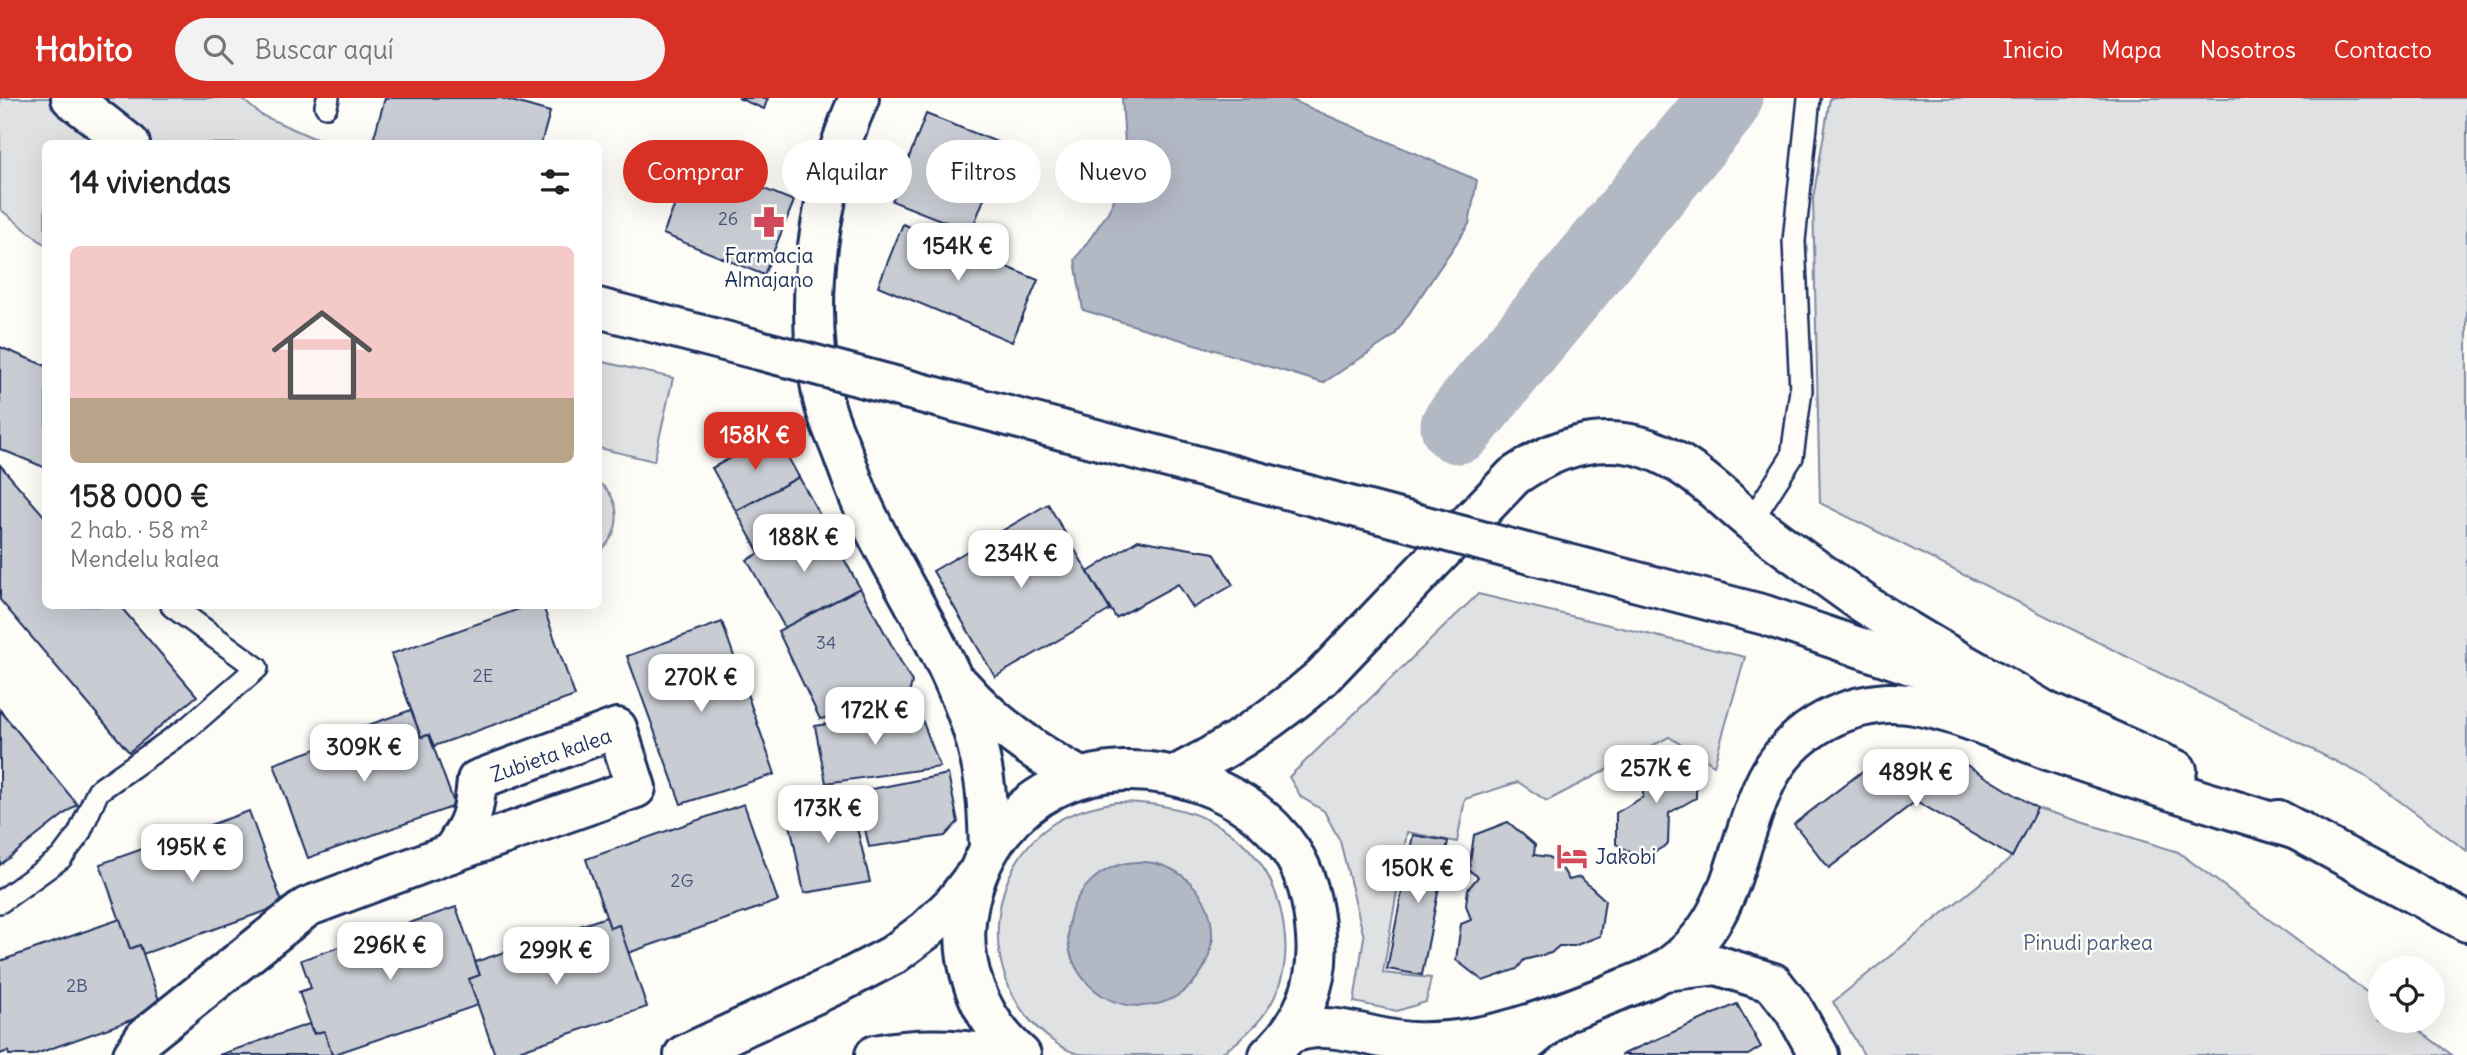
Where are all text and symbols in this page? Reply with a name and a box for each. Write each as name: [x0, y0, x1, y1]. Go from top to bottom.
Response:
search box: [175, 18, 665, 81]
text: Habito: [35, 28, 133, 70]
icon: search: [199, 30, 237, 68]
text: Buscar aquí: [255, 33, 394, 66]
text: Inicio: [2003, 34, 2063, 64]
text: Mapa: [2101, 34, 2162, 64]
text: Nosotros: [2200, 34, 2296, 64]
text: Contacto: [2334, 34, 2432, 64]
chip: Comprar: [623, 140, 768, 203]
chip: Alquilar: [782, 140, 912, 203]
chip: Filtros: [926, 140, 1041, 203]
chip: Nuevo: [1055, 140, 1171, 203]
text: 14 viviendas: [70, 163, 231, 201]
icon: filters: [536, 163, 574, 201]
pharmacy icon: Farmacia Almajano: [752, 205, 786, 239]
house number: 26: [718, 207, 738, 230]
pin: 154K €: [901, 223, 1015, 283]
text: 154K €: [923, 231, 993, 260]
place label: Farmacia Almajano: [724, 242, 814, 293]
icon: home: [259, 292, 385, 418]
pin: 158K €: [698, 412, 812, 472]
text: 158K €: [720, 420, 790, 449]
text: 158 000 €: [70, 477, 209, 515]
pin: 188K €: [747, 514, 861, 574]
text: 2 hab. · 58 m²: [70, 515, 209, 544]
text: 188K €: [769, 522, 839, 551]
pin: 234K €: [964, 531, 1078, 590]
text: 234K €: [984, 538, 1058, 567]
text: Mendelu kalea: [70, 544, 219, 573]
house number: 34: [816, 631, 836, 654]
pin: 270K €: [644, 654, 758, 714]
text: 270K €: [664, 662, 738, 691]
house number: 2E: [473, 664, 493, 687]
pin: 172K €: [818, 688, 932, 747]
text: 172K €: [841, 695, 909, 724]
street label: Zubieta kalea: [487, 722, 615, 788]
pin: 309K €: [307, 724, 421, 784]
text: 309K €: [326, 732, 402, 761]
pin: 257K €: [1599, 746, 1713, 805]
pin: 489K €: [1859, 750, 1973, 809]
text: 257K €: [1620, 753, 1692, 782]
text: 489K €: [1879, 757, 1953, 786]
pin: 173K €: [771, 786, 885, 845]
text: 173K €: [794, 793, 862, 822]
pin: 195K €: [135, 824, 249, 884]
text: 195K €: [157, 832, 227, 861]
hotel icon: Jakobi: [1555, 839, 1589, 873]
place label: Jakobi: [1595, 843, 1656, 870]
pin: 150K €: [1361, 846, 1475, 905]
text: 150K €: [1382, 853, 1454, 882]
house number: 2G: [671, 869, 693, 892]
pin: 296K €: [333, 922, 447, 982]
pin: 299K €: [499, 928, 613, 987]
park label: Pinudi parkea: [2023, 929, 2153, 956]
text: 296K €: [353, 930, 427, 959]
text: 299K €: [519, 935, 593, 964]
map controls: [2368, 956, 2445, 1033]
button: locate: [2368, 956, 2445, 1033]
house number: 2B: [66, 974, 88, 997]

